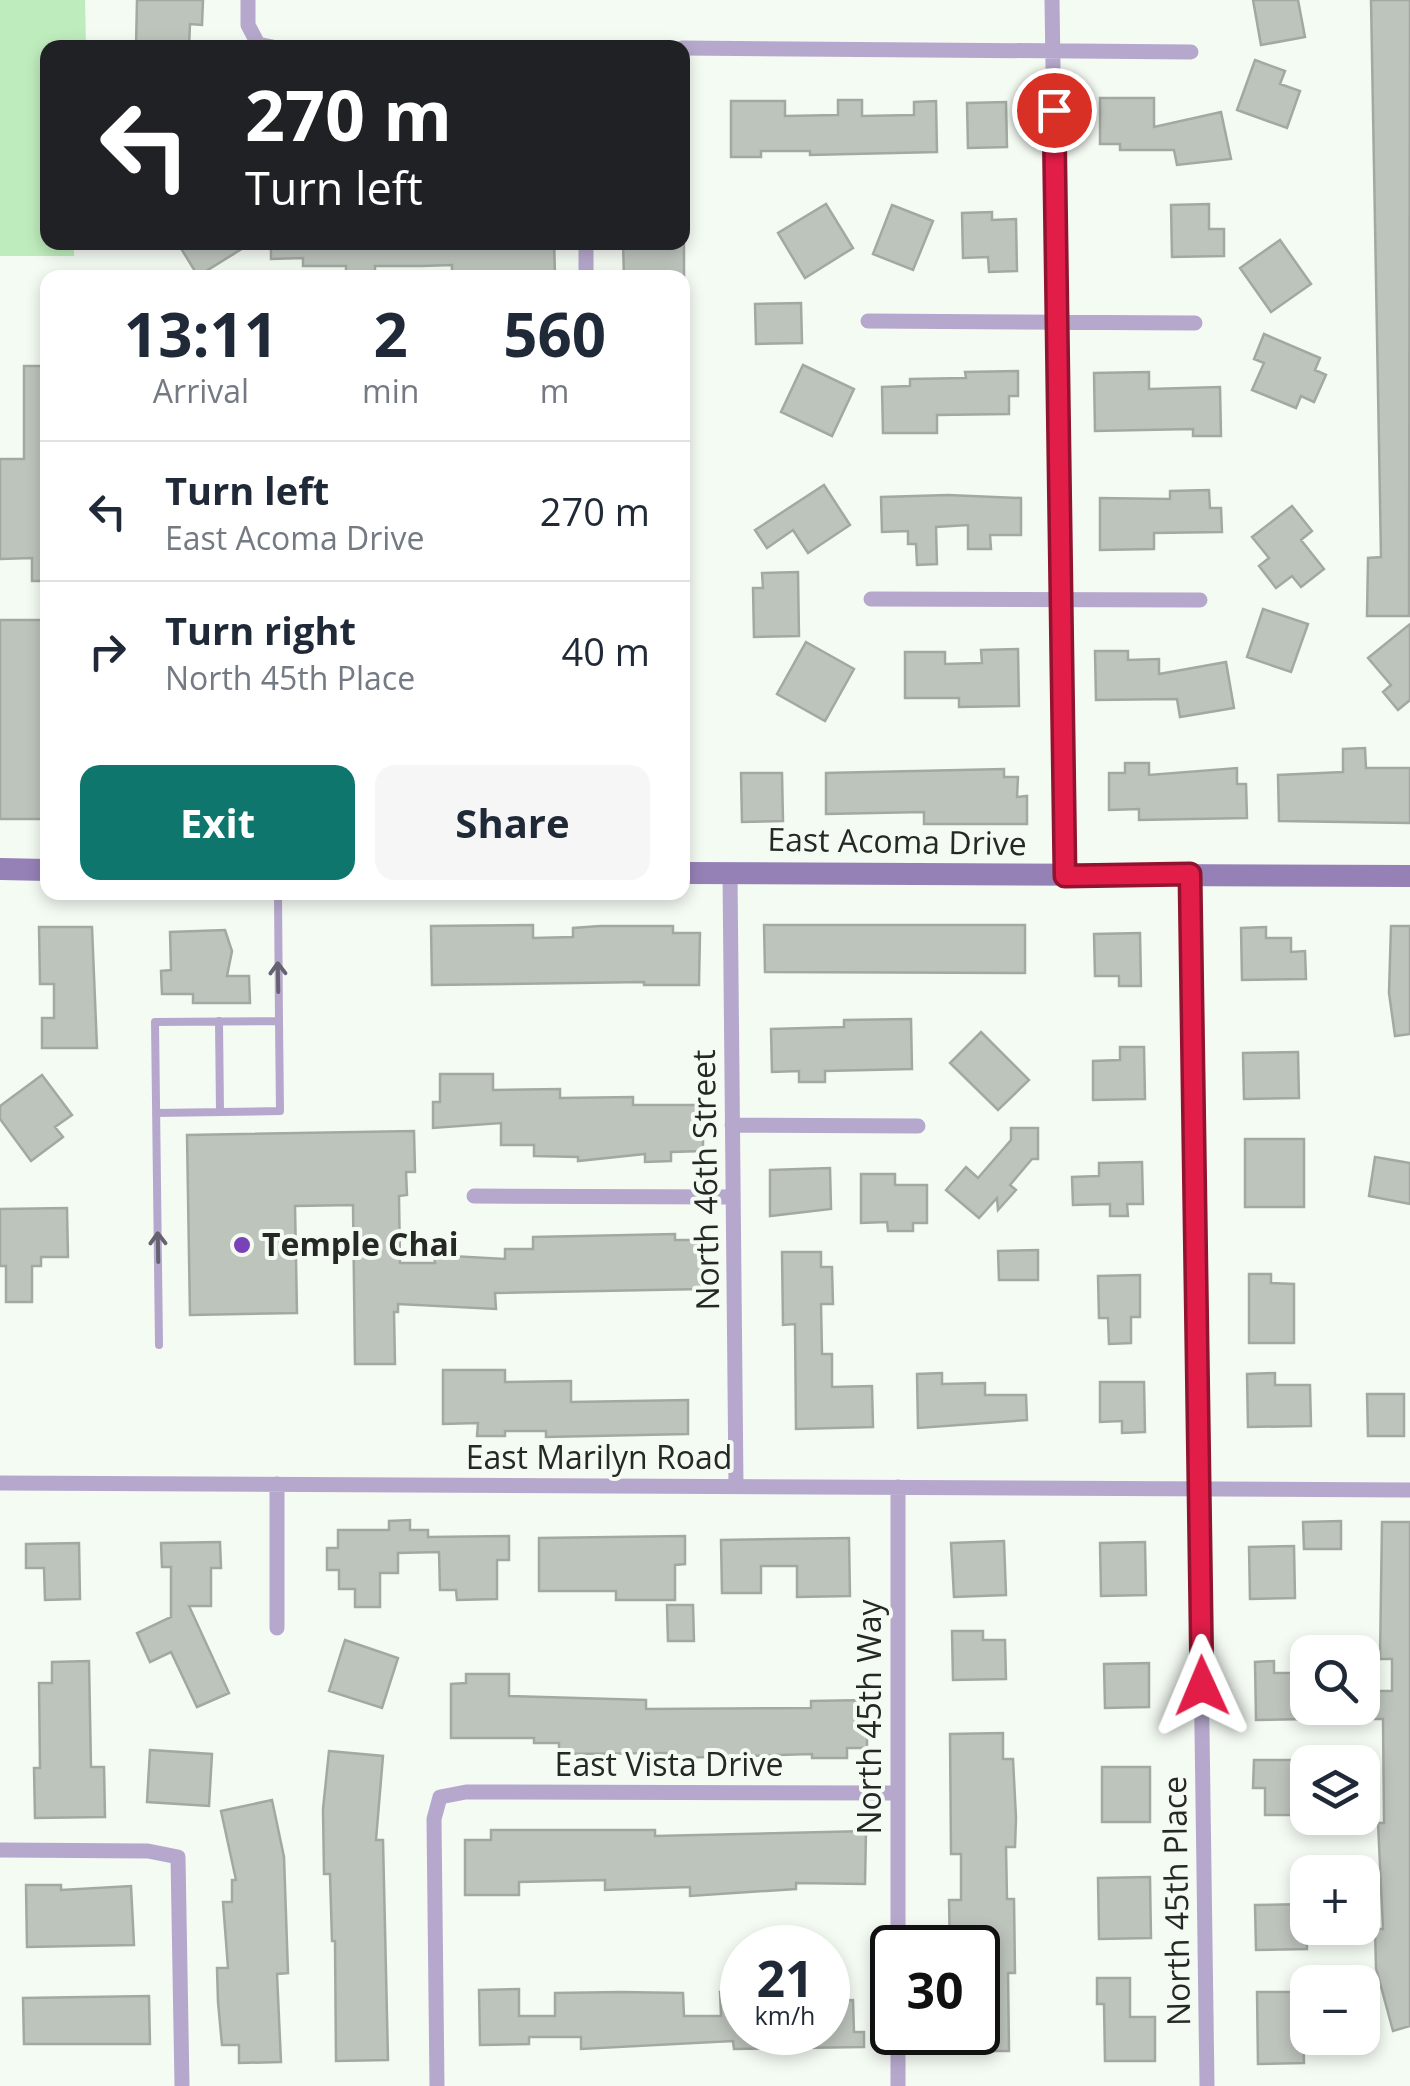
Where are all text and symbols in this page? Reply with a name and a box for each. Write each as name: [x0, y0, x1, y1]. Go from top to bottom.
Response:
text: 270 m: [245, 66, 452, 162]
pin: [1012, 68, 1097, 153]
icon: left: [80, 80, 210, 210]
icon: arrive: [1027, 83, 1082, 138]
text: Turn left: [245, 157, 423, 218]
text: 13:11: [124, 293, 278, 375]
text: 2: [374, 293, 408, 375]
text: 560: [503, 293, 606, 375]
text: Arrival: [153, 369, 249, 412]
text: min: [362, 369, 419, 412]
text: m: [540, 369, 569, 412]
text: Turn left: [165, 464, 329, 516]
icon: left: [80, 484, 135, 539]
text: 270 m: [540, 485, 650, 537]
text: East Acoma Drive: [165, 516, 424, 559]
text: Turn right: [165, 604, 356, 656]
icon: right: [80, 624, 135, 679]
text: 40 m: [561, 625, 650, 677]
text: North 45th Place: [165, 656, 415, 699]
button: Exit: [80, 765, 355, 880]
button: Share: [375, 765, 650, 880]
street label: East Acoma Drive: [767, 817, 1027, 864]
one-way arrow: [269, 961, 288, 993]
street label: North 46th Street: [681, 1049, 728, 1311]
place label: Temple Chai: [262, 1222, 459, 1265]
one-way arrow: [148, 1232, 168, 1264]
marker: Temple Chai: [231, 1234, 253, 1256]
street label: East Marilyn Road: [466, 1435, 732, 1478]
street label: North 45th Way: [847, 1599, 890, 1835]
position arrow: [1150, 1634, 1254, 1738]
map controls: [1290, 1635, 1380, 2055]
button: search: [1290, 1635, 1380, 1725]
street label: East Vista Drive: [555, 1742, 783, 1785]
button: layers: [1290, 1745, 1380, 1835]
street label: North 45th Place: [1152, 1776, 1199, 2026]
button: +: [1290, 1855, 1380, 1945]
speed limit sign: 30: [870, 1925, 1000, 2055]
text: 21: [756, 1944, 814, 2012]
button: −: [1290, 1965, 1380, 2055]
text: km/h: [755, 1998, 815, 2032]

